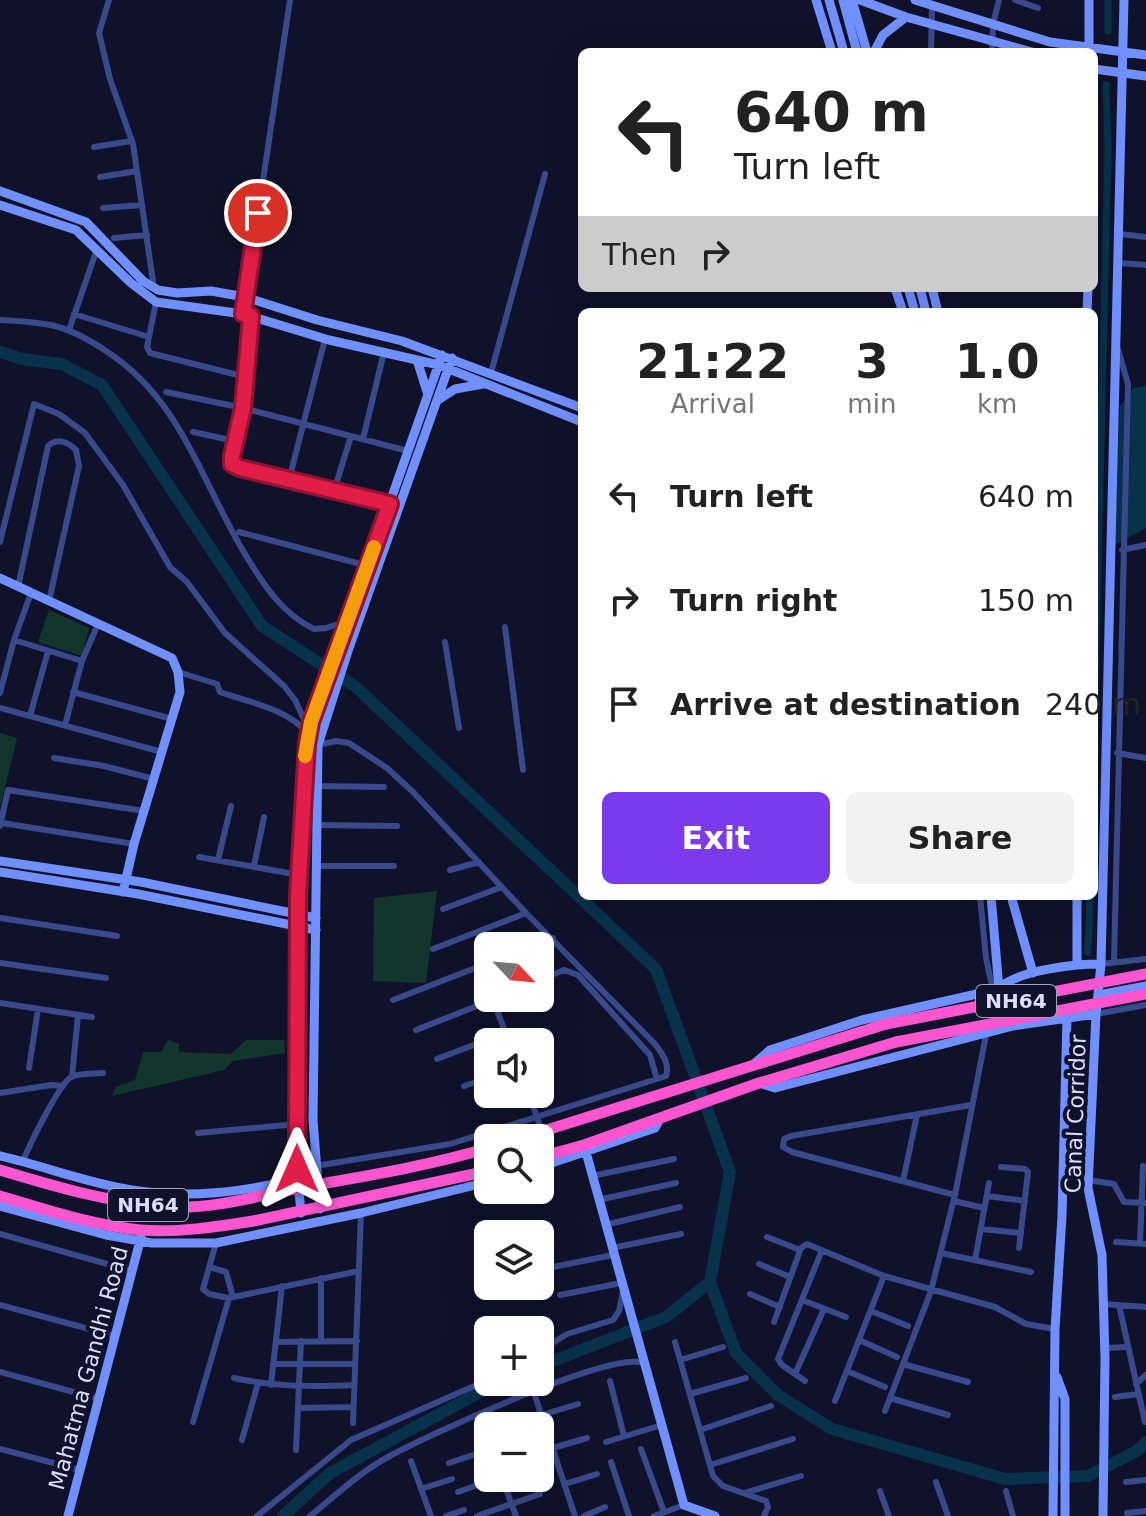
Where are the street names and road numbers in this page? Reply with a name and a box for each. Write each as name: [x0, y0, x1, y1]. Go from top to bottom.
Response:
road number: NH64: [976, 985, 1056, 1017]
street label: Canal Corridor: [1060, 1033, 1091, 1194]
road number: NH64: [108, 1189, 188, 1221]
street label: Mahatma Gandhi Road: [44, 1244, 133, 1493]

